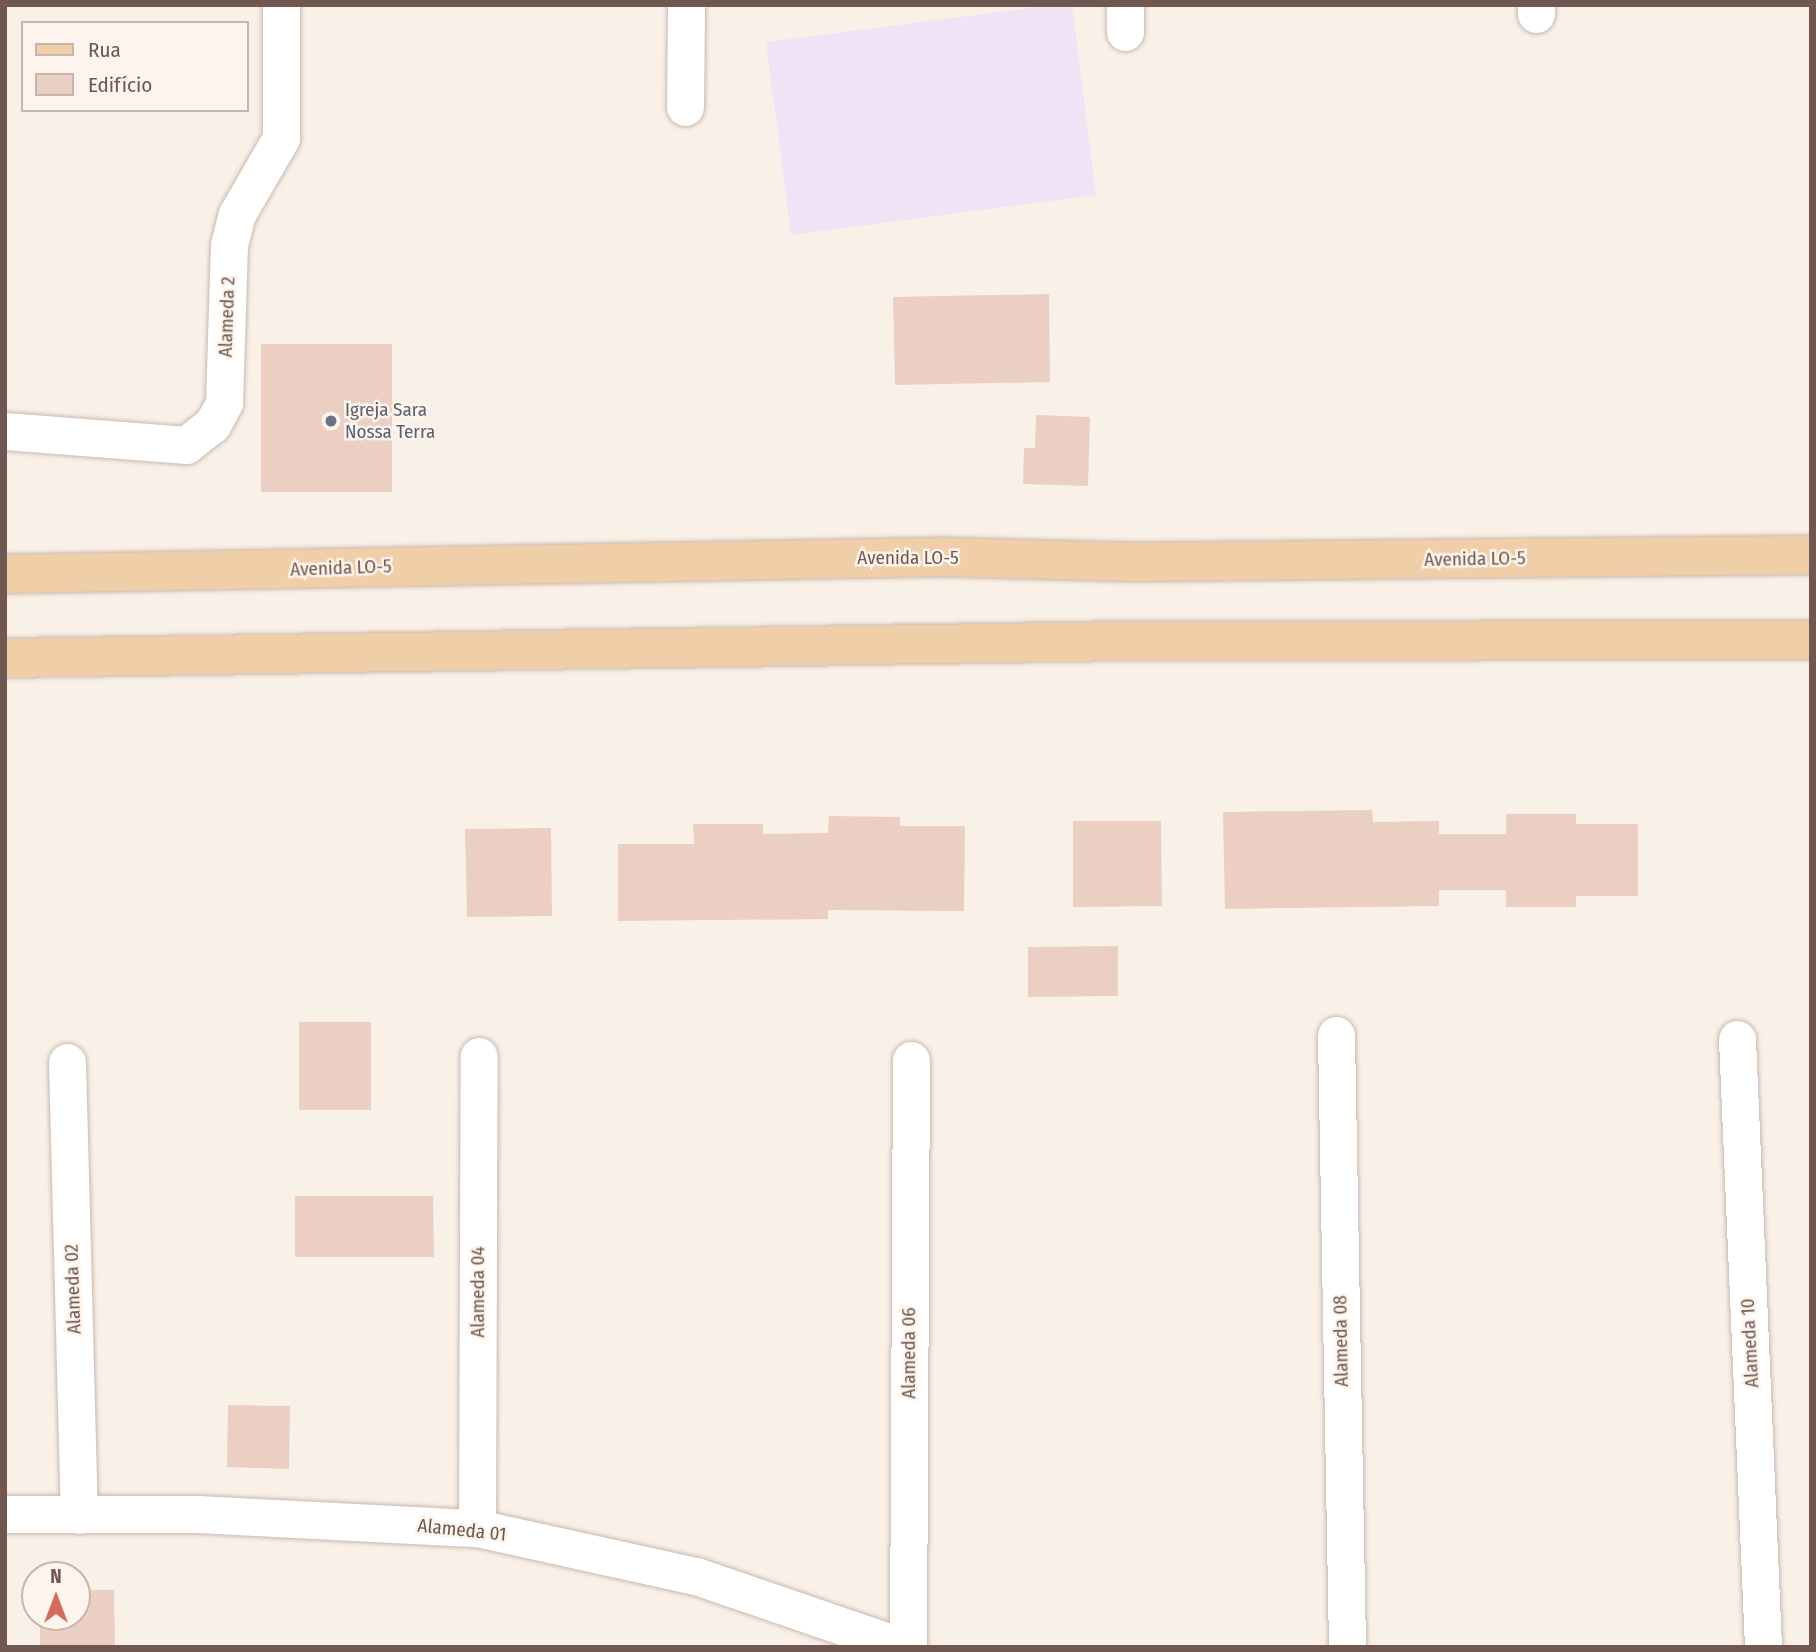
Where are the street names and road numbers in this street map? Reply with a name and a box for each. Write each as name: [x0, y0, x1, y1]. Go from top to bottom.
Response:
street label: Alameda 2: [214, 276, 240, 358]
street label: Avenida LO-5: [857, 547, 959, 569]
street label: Avenida LO-5: [1424, 547, 1526, 571]
street label: Avenida LO-5: [290, 555, 392, 581]
street label: Alameda 02: [60, 1244, 86, 1334]
street label: Alameda 04: [467, 1246, 489, 1338]
street label: Alameda 08: [1329, 1295, 1353, 1387]
street label: Alameda 10: [1736, 1298, 1764, 1388]
street label: Alameda 06: [898, 1307, 920, 1399]
street label: Alameda 01: [417, 1514, 507, 1546]

